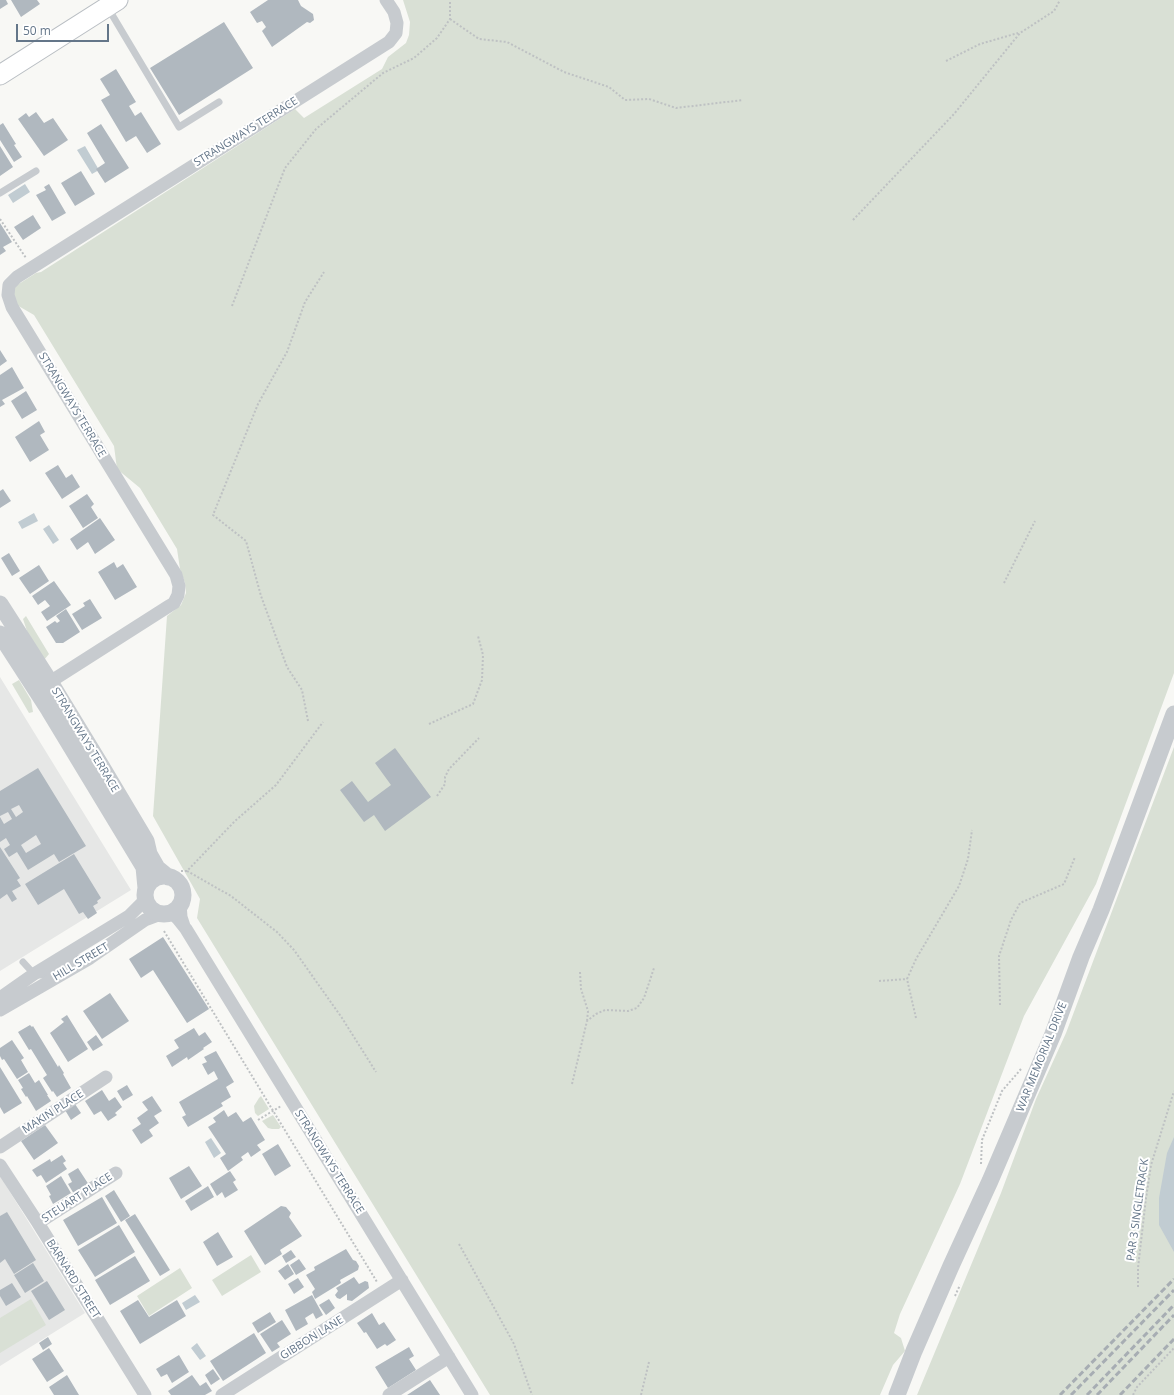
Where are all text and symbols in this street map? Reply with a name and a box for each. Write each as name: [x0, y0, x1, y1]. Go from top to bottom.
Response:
scale bar: [18, 16, 111, 42]
text: 50 m: [23, 22, 51, 39]
street label: STRANGWAYS TERRACE: [192, 95, 300, 169]
street label: STRANGWAYS TERRACE: [35, 350, 109, 460]
street label: STRANGWAYS TERRACE: [48, 685, 122, 795]
street label: HILL STREET: [51, 940, 111, 984]
street label: WAR MEMORIAL DRIVE: [1014, 1000, 1070, 1114]
street label: MAKIN PLACE: [20, 1087, 86, 1137]
street label: STRANGWAYS TERRACE: [292, 1108, 366, 1216]
street label: PAR 3 SINGLETRACK: [1124, 1158, 1152, 1262]
street label: STEUART PLACE: [39, 1170, 115, 1226]
street label: BARNARD STREET: [43, 1237, 103, 1321]
street label: GIBBON LANE: [278, 1313, 346, 1363]

